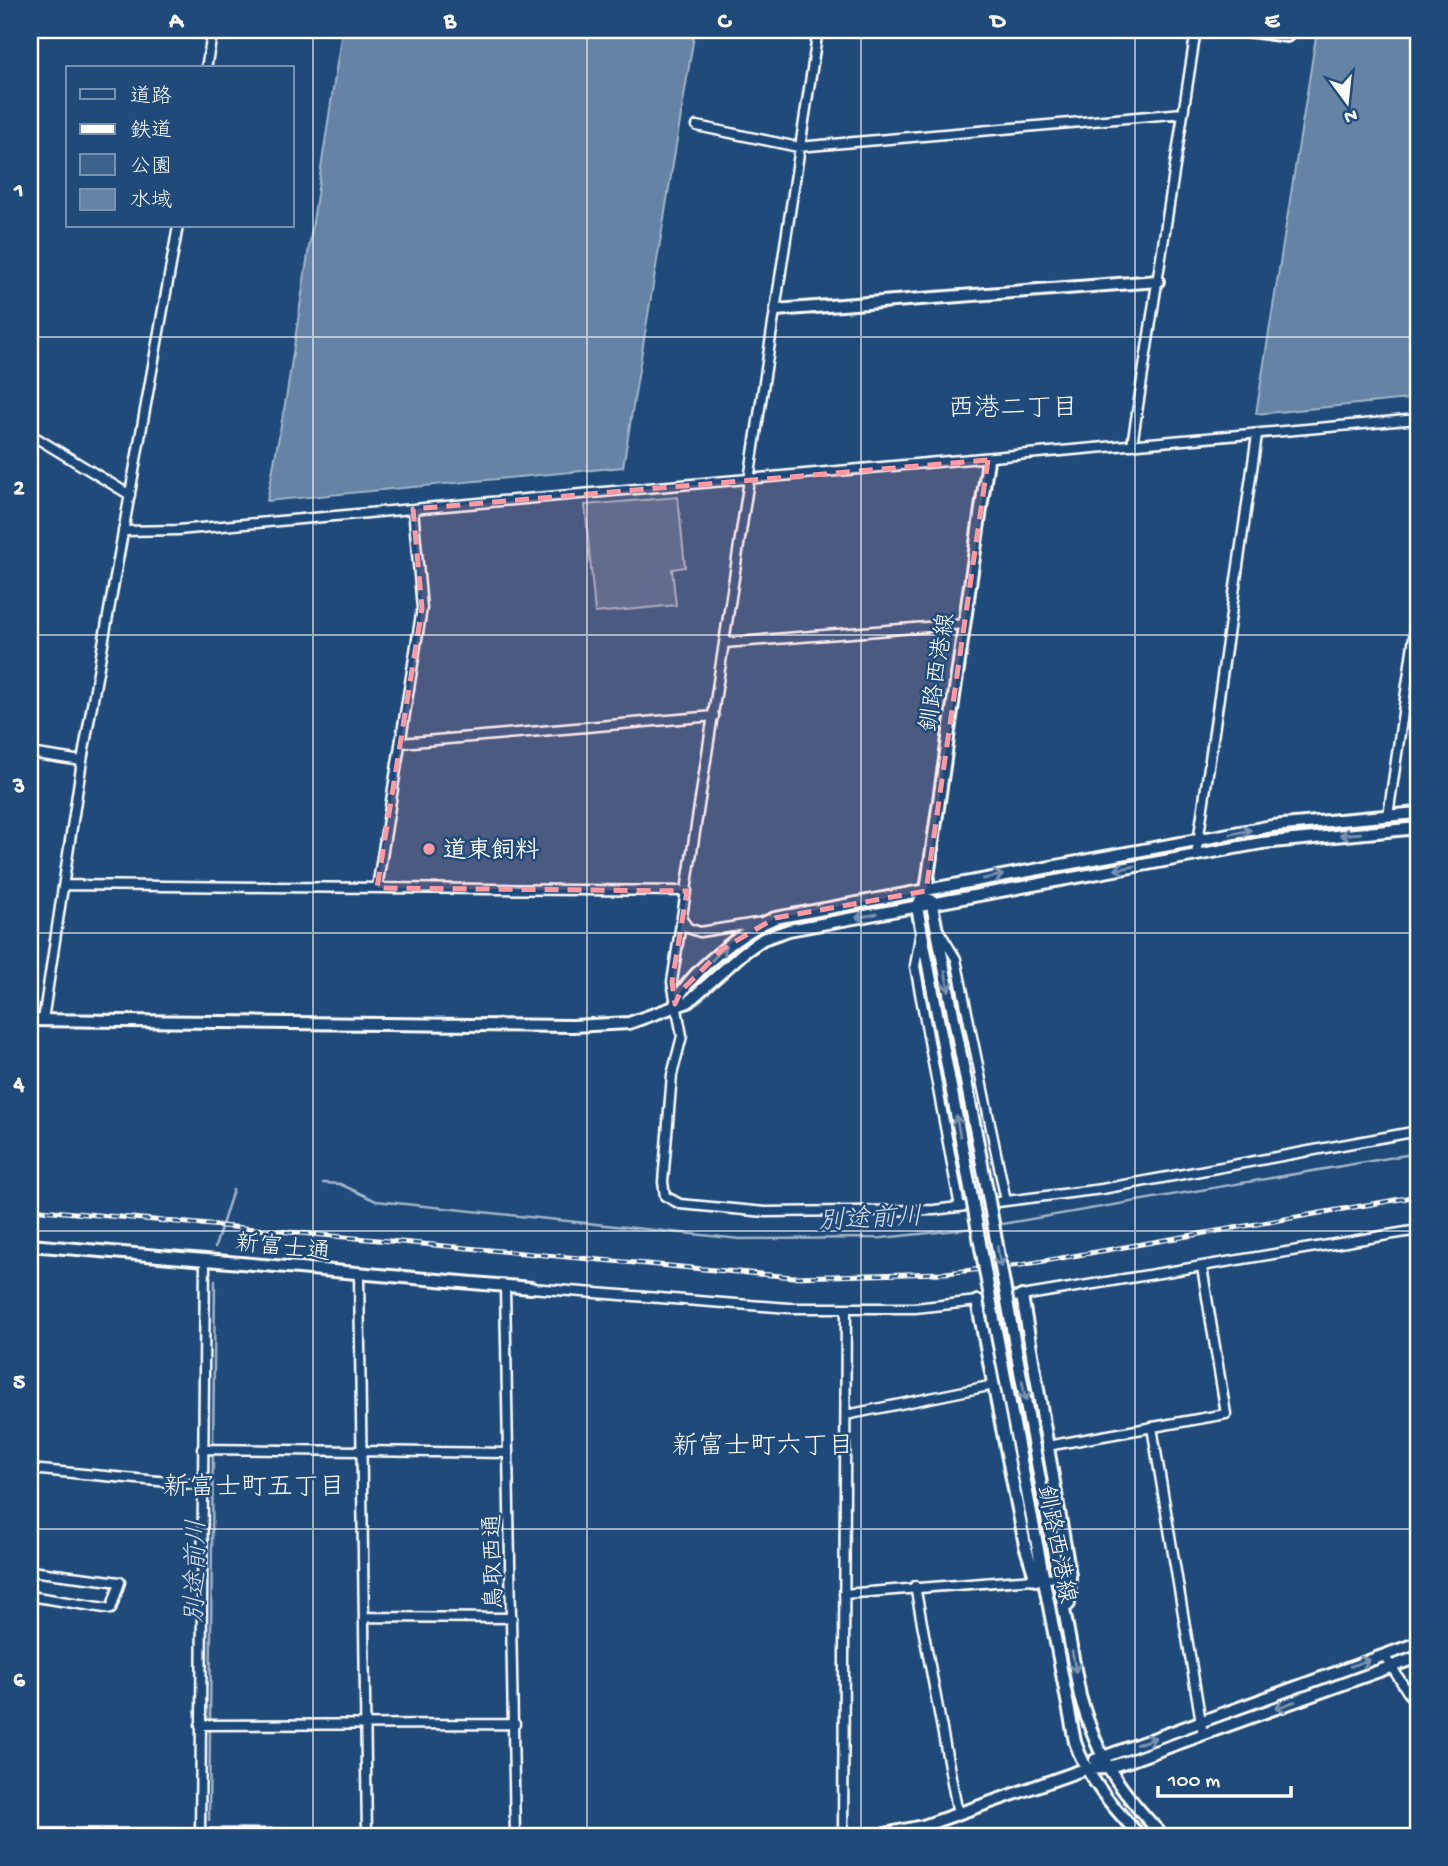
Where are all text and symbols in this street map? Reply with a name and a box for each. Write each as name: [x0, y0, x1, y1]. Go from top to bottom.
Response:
text: A: [168, 9, 184, 36]
text: B: [443, 9, 457, 36]
text: C: [718, 9, 733, 36]
text: D: [989, 9, 1007, 36]
text: E: [1265, 9, 1281, 36]
legend: [66, 66, 294, 228]
north arrow: [1312, 66, 1382, 136]
text: 道路: [130, 85, 172, 111]
text: N: [1342, 102, 1359, 128]
text: 鉄道: [130, 119, 172, 145]
text: 公園: [130, 156, 172, 181]
text: 1: [13, 178, 24, 205]
text: 水域: [130, 189, 172, 215]
district label: 西港二丁目: [948, 394, 1078, 426]
text: 2: [13, 476, 25, 503]
street label: 釧路西港線: [915, 611, 963, 734]
text: 3: [12, 774, 25, 801]
one-way arrow: [1229, 825, 1252, 838]
one-way arrow: [1339, 828, 1362, 841]
place label: 道東飼料: [443, 837, 539, 867]
marker: 道東飼料: [421, 841, 437, 857]
one-way arrow: [1115, 862, 1137, 875]
one-way arrow: [981, 870, 1004, 884]
one-way arrow: [855, 910, 878, 923]
one-way arrow: [710, 945, 727, 962]
one-way arrow: [941, 969, 954, 992]
text: 4: [13, 1072, 25, 1099]
one-way arrow: [951, 1115, 965, 1138]
water label: 別途前川: [817, 1201, 923, 1240]
street label: 新富士通: [233, 1229, 332, 1269]
one-way arrow: [993, 1245, 1006, 1268]
text: 5: [13, 1370, 25, 1397]
one-way arrow: [1018, 1379, 1031, 1401]
district label: 新富士町六丁目: [672, 1432, 854, 1464]
district label: 新富士町五丁目: [163, 1473, 345, 1505]
street label: 釧路西港線: [1029, 1483, 1081, 1606]
street label: 鳥取西通: [479, 1514, 511, 1610]
water label: 別途前川: [180, 1519, 215, 1623]
one-way arrow: [1068, 1650, 1081, 1673]
one-way arrow: [1348, 1656, 1370, 1668]
text: 6: [13, 1668, 26, 1695]
one-way arrow: [1274, 1700, 1296, 1712]
one-way arrow: [1135, 1734, 1157, 1747]
scale bar: [1158, 1754, 1290, 1798]
text: 100 m: [1167, 1770, 1220, 1795]

